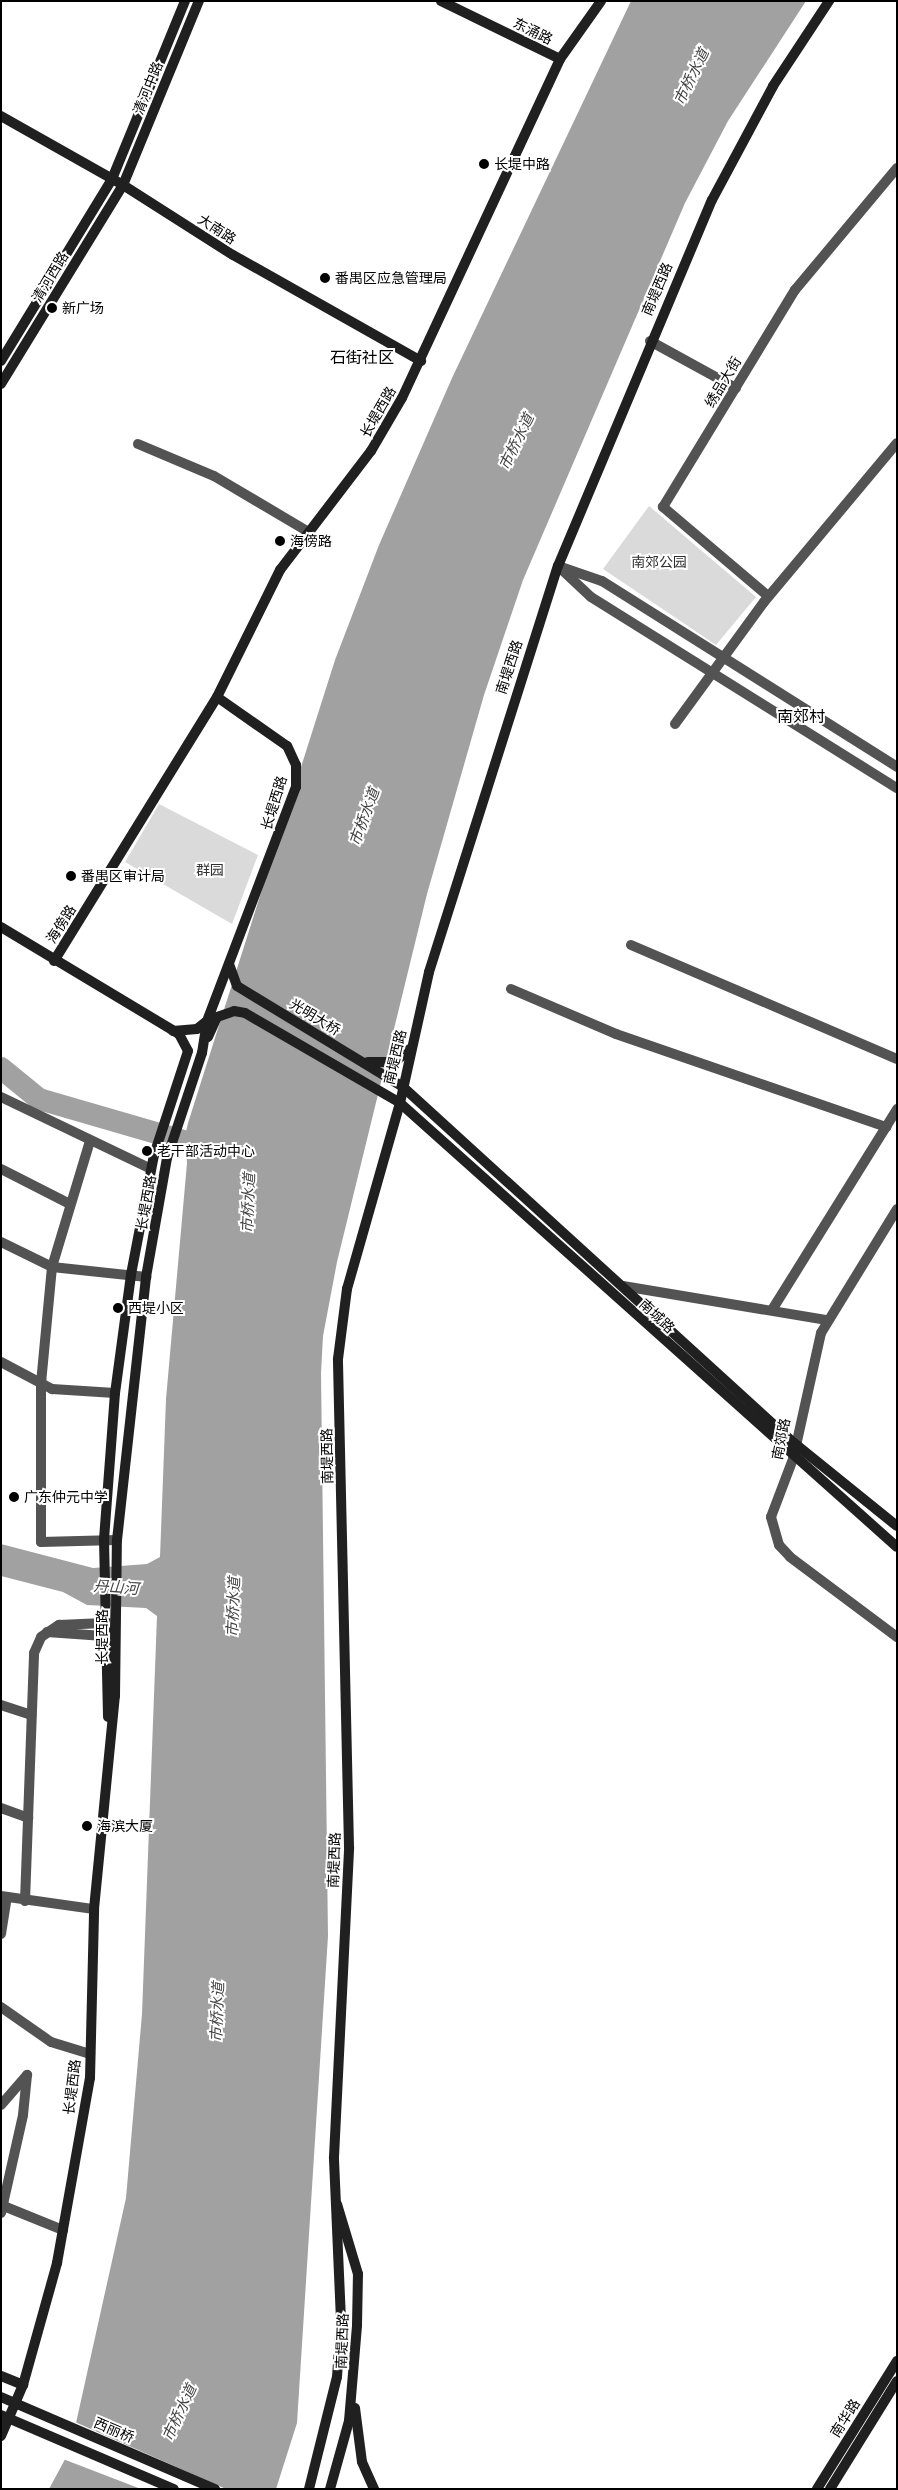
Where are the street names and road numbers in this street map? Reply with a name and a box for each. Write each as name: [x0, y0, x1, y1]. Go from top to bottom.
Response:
street label: 东涌路: [510, 14, 556, 48]
street label: 清河中路: [130, 59, 166, 117]
street label: 大南路: [195, 211, 239, 247]
street label: 清河西路: [28, 249, 72, 305]
street label: 南堤西路: [638, 260, 676, 318]
street label: 绣品大街: [701, 354, 745, 410]
street label: 长堤西路: [357, 384, 399, 440]
street label: 南堤西路: [492, 638, 526, 696]
street label: 长堤西路: [258, 774, 290, 832]
street label: 海傍路: [43, 902, 79, 946]
street label: 光明大桥: [287, 995, 343, 1039]
street label: 南堤西路: [381, 1028, 409, 1086]
street label: 长堤西路: [133, 1174, 159, 1232]
street label: 南城路: [636, 1296, 678, 1336]
street label: 南郊路: [769, 1417, 793, 1461]
street label: 南堤西路: [318, 1428, 336, 1484]
street label: 长堤西路: [94, 1609, 110, 1665]
street label: 南堤西路: [325, 1832, 343, 1888]
street label: 长堤西路: [60, 2058, 84, 2116]
street label: 南堤西路: [333, 2313, 351, 2369]
street label: 南华路: [827, 2396, 863, 2440]
street label: 西丽桥: [91, 2414, 137, 2446]

